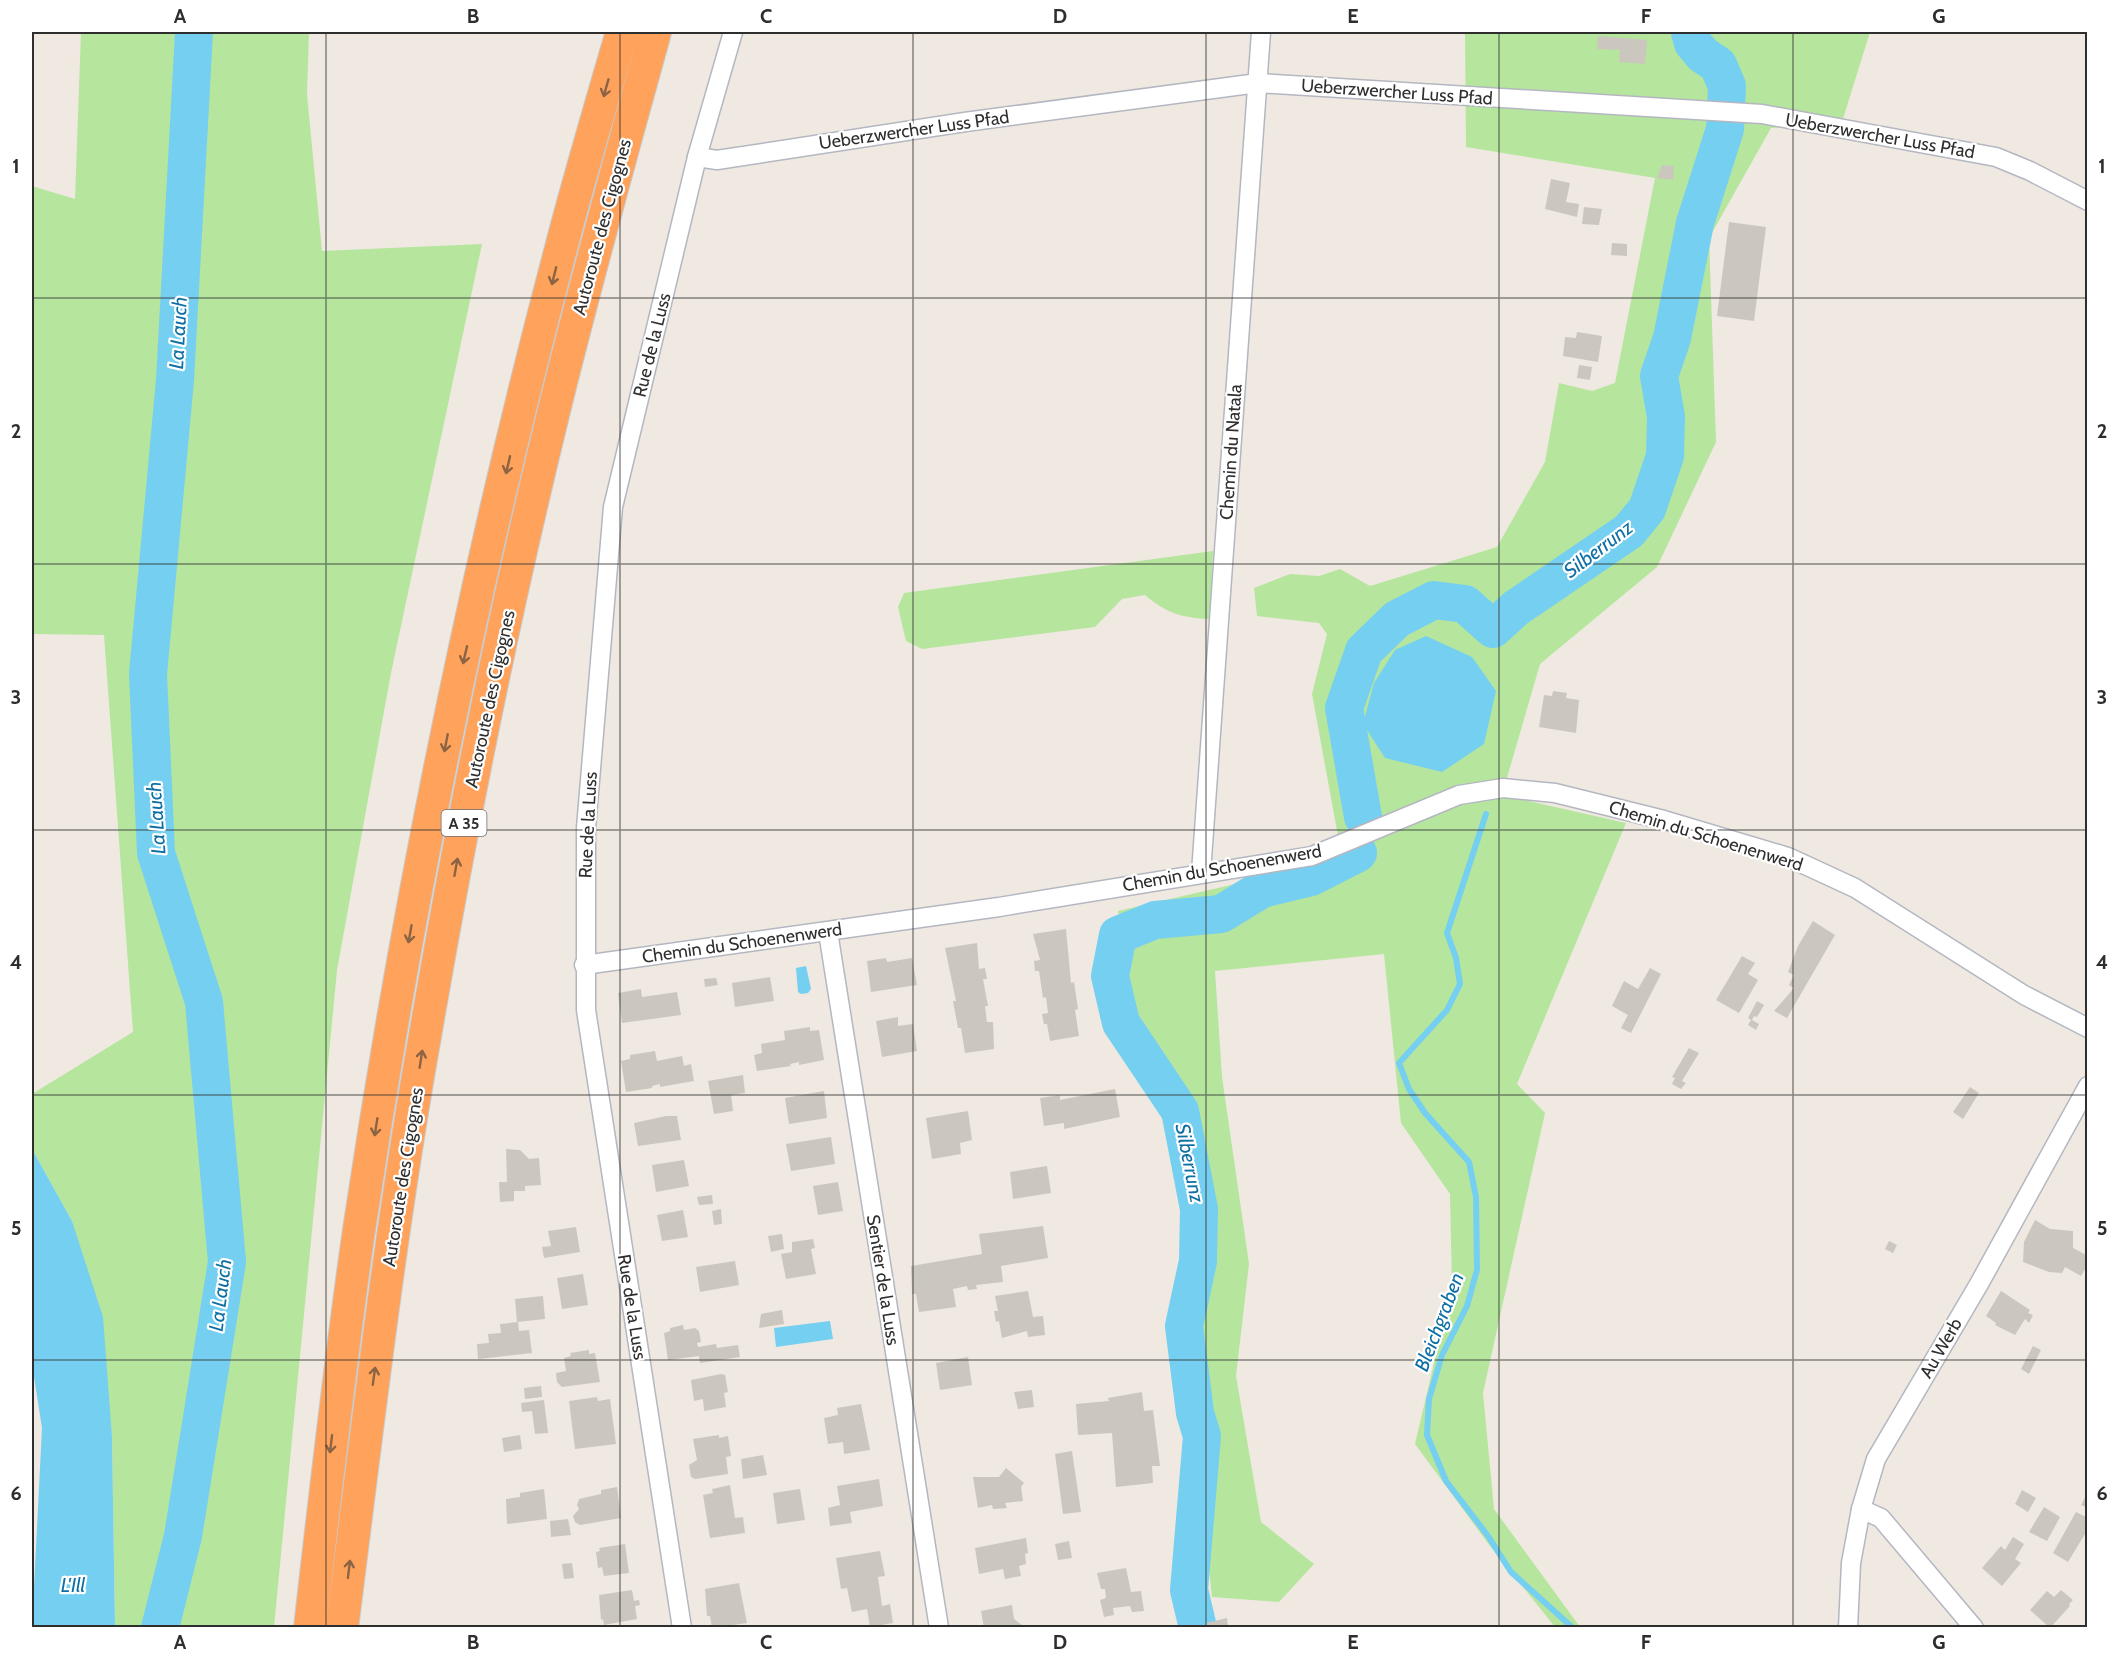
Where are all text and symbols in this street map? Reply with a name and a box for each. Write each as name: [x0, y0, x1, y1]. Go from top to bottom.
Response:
text: A: [174, 4, 187, 28]
text: B: [467, 4, 479, 28]
text: C: [760, 4, 772, 28]
text: D: [1053, 4, 1067, 28]
text: E: [1347, 4, 1359, 28]
text: F: [1641, 4, 1652, 28]
text: G: [1932, 4, 1946, 28]
street label: Ueberzwercher Luss Pfad: [1300, 74, 1494, 110]
one-way arrow: [600, 78, 611, 97]
street label: Ueberzwercher Luss Pfad: [817, 106, 1011, 154]
street label: Ueberzwercher Luss Pfad: [1784, 108, 1976, 164]
street label: Autoroute des Cigognes: [568, 137, 636, 317]
text: 1: [12, 154, 20, 178]
text: 1: [2098, 154, 2106, 178]
one-way arrow: [547, 266, 559, 285]
street label: Rue de la Luss: [628, 291, 676, 399]
water label: La Lauch: [164, 296, 192, 370]
street label: Chemin du Natala: [1215, 383, 1247, 521]
text: 2: [11, 419, 21, 443]
text: 2: [2097, 419, 2107, 443]
one-way arrow: [502, 455, 513, 474]
water label: Silberrunz: [1559, 515, 1638, 583]
street label: Autoroute des Cigognes: [460, 608, 520, 790]
one-way arrow: [459, 645, 470, 665]
text: 3: [11, 685, 21, 709]
text: 3: [2097, 685, 2107, 709]
one-way arrow: [440, 733, 452, 752]
street label: Rue de la Luss: [574, 771, 602, 879]
water label: La Lauch: [141, 781, 171, 855]
street label: Chemin du Schoenenwerd: [1606, 796, 1806, 876]
road number: A 35: [442, 810, 486, 836]
street label: Chemin du Schoenenwerd: [1121, 840, 1323, 896]
one-way arrow: [451, 857, 462, 877]
street label: Chemin du Schoenenwerd: [641, 918, 843, 968]
one-way arrow: [404, 924, 415, 944]
text: 4: [10, 950, 22, 974]
text: 4: [2096, 950, 2108, 974]
one-way arrow: [416, 1049, 427, 1069]
street label: Autoroute des Cigognes: [378, 1086, 428, 1268]
one-way arrow: [371, 1116, 382, 1136]
water label: Silberrunz: [1171, 1121, 1210, 1205]
street label: Sentier de la Luss: [862, 1213, 904, 1347]
text: 5: [11, 1216, 21, 1240]
text: 5: [2097, 1216, 2107, 1240]
street label: Rue de la Luss: [613, 1253, 651, 1361]
water label: La Lauch: [204, 1258, 236, 1332]
water label: Bleichgraben: [1409, 1269, 1469, 1375]
street label: Au Werb: [1915, 1314, 1967, 1382]
one-way arrow: [369, 1367, 380, 1386]
one-way arrow: [326, 1434, 337, 1454]
text: 6: [10, 1481, 22, 1505]
text: 6: [2096, 1481, 2108, 1505]
one-way arrow: [344, 1560, 355, 1580]
water label: L'Ill: [61, 1573, 86, 1597]
text: A: [174, 1630, 187, 1654]
text: B: [467, 1630, 479, 1654]
text: C: [760, 1630, 772, 1654]
text: D: [1053, 1630, 1067, 1654]
text: E: [1347, 1630, 1359, 1654]
text: F: [1641, 1630, 1652, 1654]
text: G: [1932, 1630, 1946, 1654]

